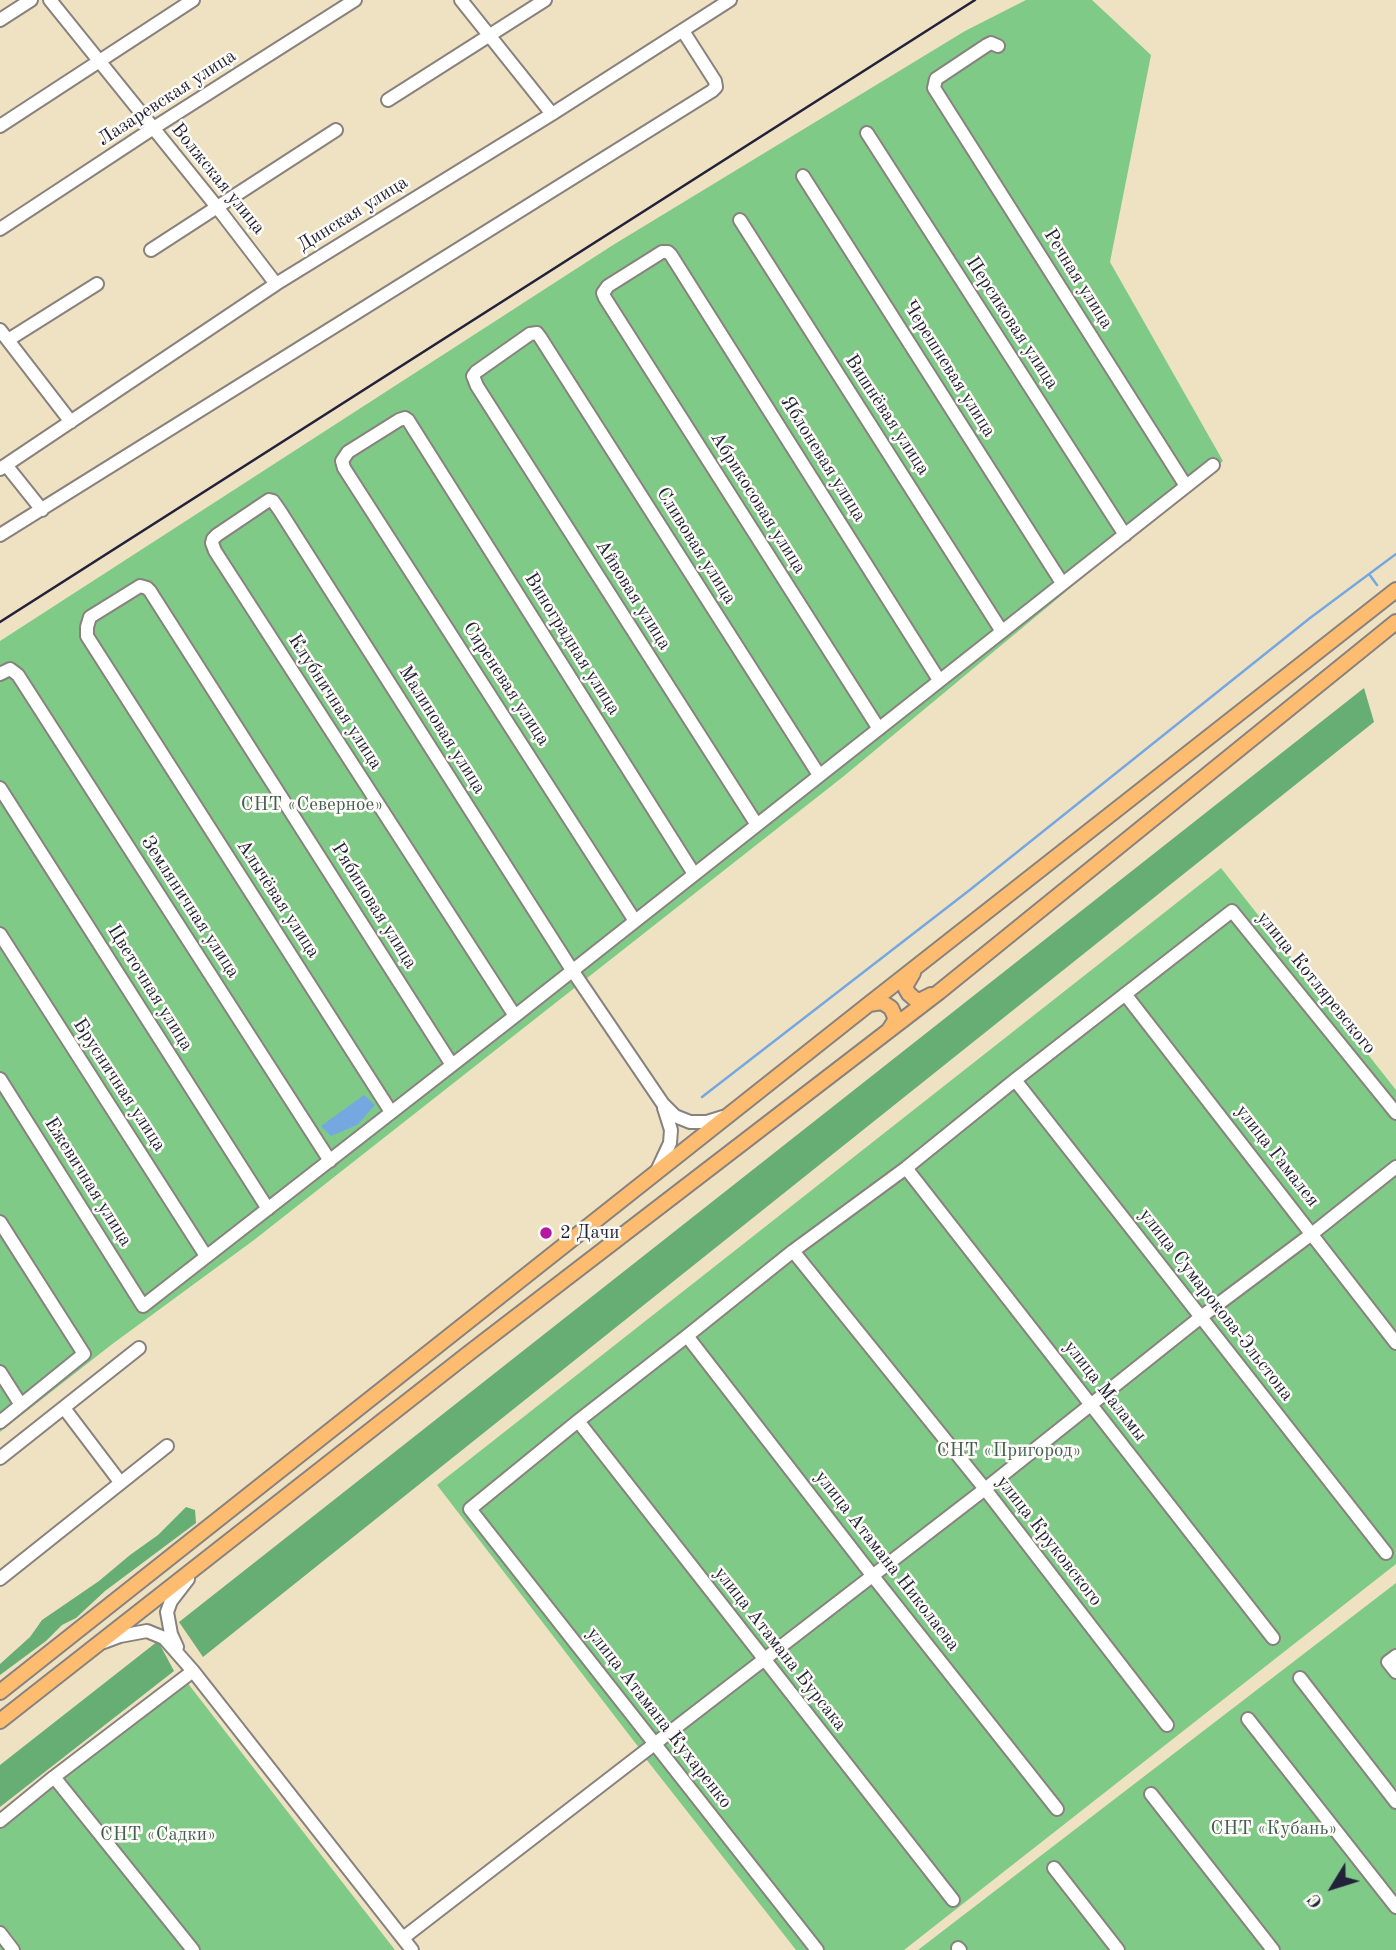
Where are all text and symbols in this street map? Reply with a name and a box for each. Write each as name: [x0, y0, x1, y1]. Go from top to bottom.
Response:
street label: Лазаревская улица: [93, 45, 241, 151]
street label: Волжская улица: [166, 119, 270, 239]
street label: Динская улица: [294, 171, 412, 257]
street label: Речная улица: [1038, 225, 1118, 333]
street label: Персиковая улица: [961, 252, 1063, 394]
street label: Черешневая улица: [898, 296, 1000, 442]
street label: Вишнёвая улица: [840, 350, 934, 480]
street label: Яблоневая улица: [775, 392, 871, 526]
street label: Абрикосовая улица: [705, 428, 811, 578]
street label: Сливовая улица: [651, 483, 741, 609]
street label: Айвовая улица: [590, 536, 676, 654]
street label: Виноградная улица: [519, 569, 625, 719]
street label: Сиреневая улица: [457, 618, 555, 750]
street label: Клубничная улица: [283, 630, 387, 774]
street label: Малиновая улица: [393, 662, 491, 798]
park label: СНТ «Северное»: [241, 794, 383, 816]
street label: Земляничная улица: [136, 832, 244, 982]
street label: Алычёвая улица: [231, 836, 325, 962]
street label: Рябиновая улица: [326, 839, 422, 973]
street label: улица Котляревского: [1251, 907, 1381, 1059]
street label: Цветочная улица: [102, 921, 198, 1055]
street label: Брусничная улица: [67, 1014, 171, 1156]
street label: улица Гамалея: [1230, 1100, 1324, 1212]
street label: Ежевичная улица: [39, 1113, 137, 1251]
street label: улица Сумарокова-Эльстона: [1134, 1204, 1298, 1406]
place label: 2 Дачи: [560, 1222, 620, 1244]
marker: 2 Дачи: [538, 1225, 554, 1241]
street label: улица Маламы: [1059, 1336, 1151, 1446]
park label: СНТ «Пригород»: [937, 1440, 1081, 1462]
street label: улица Атамана Николаева: [809, 1466, 965, 1656]
street label: улица Круковского: [991, 1471, 1107, 1611]
street label: улица Атамана Бурсака: [709, 1562, 851, 1736]
street label: улица Атамана Кухаренко: [581, 1623, 737, 1813]
park label: СНТ «Кубань»: [1211, 1818, 1337, 1840]
park label: СНТ «Садки»: [100, 1824, 216, 1846]
north arrow: [1298, 1852, 1368, 1922]
text: С: [1305, 1889, 1327, 1911]

